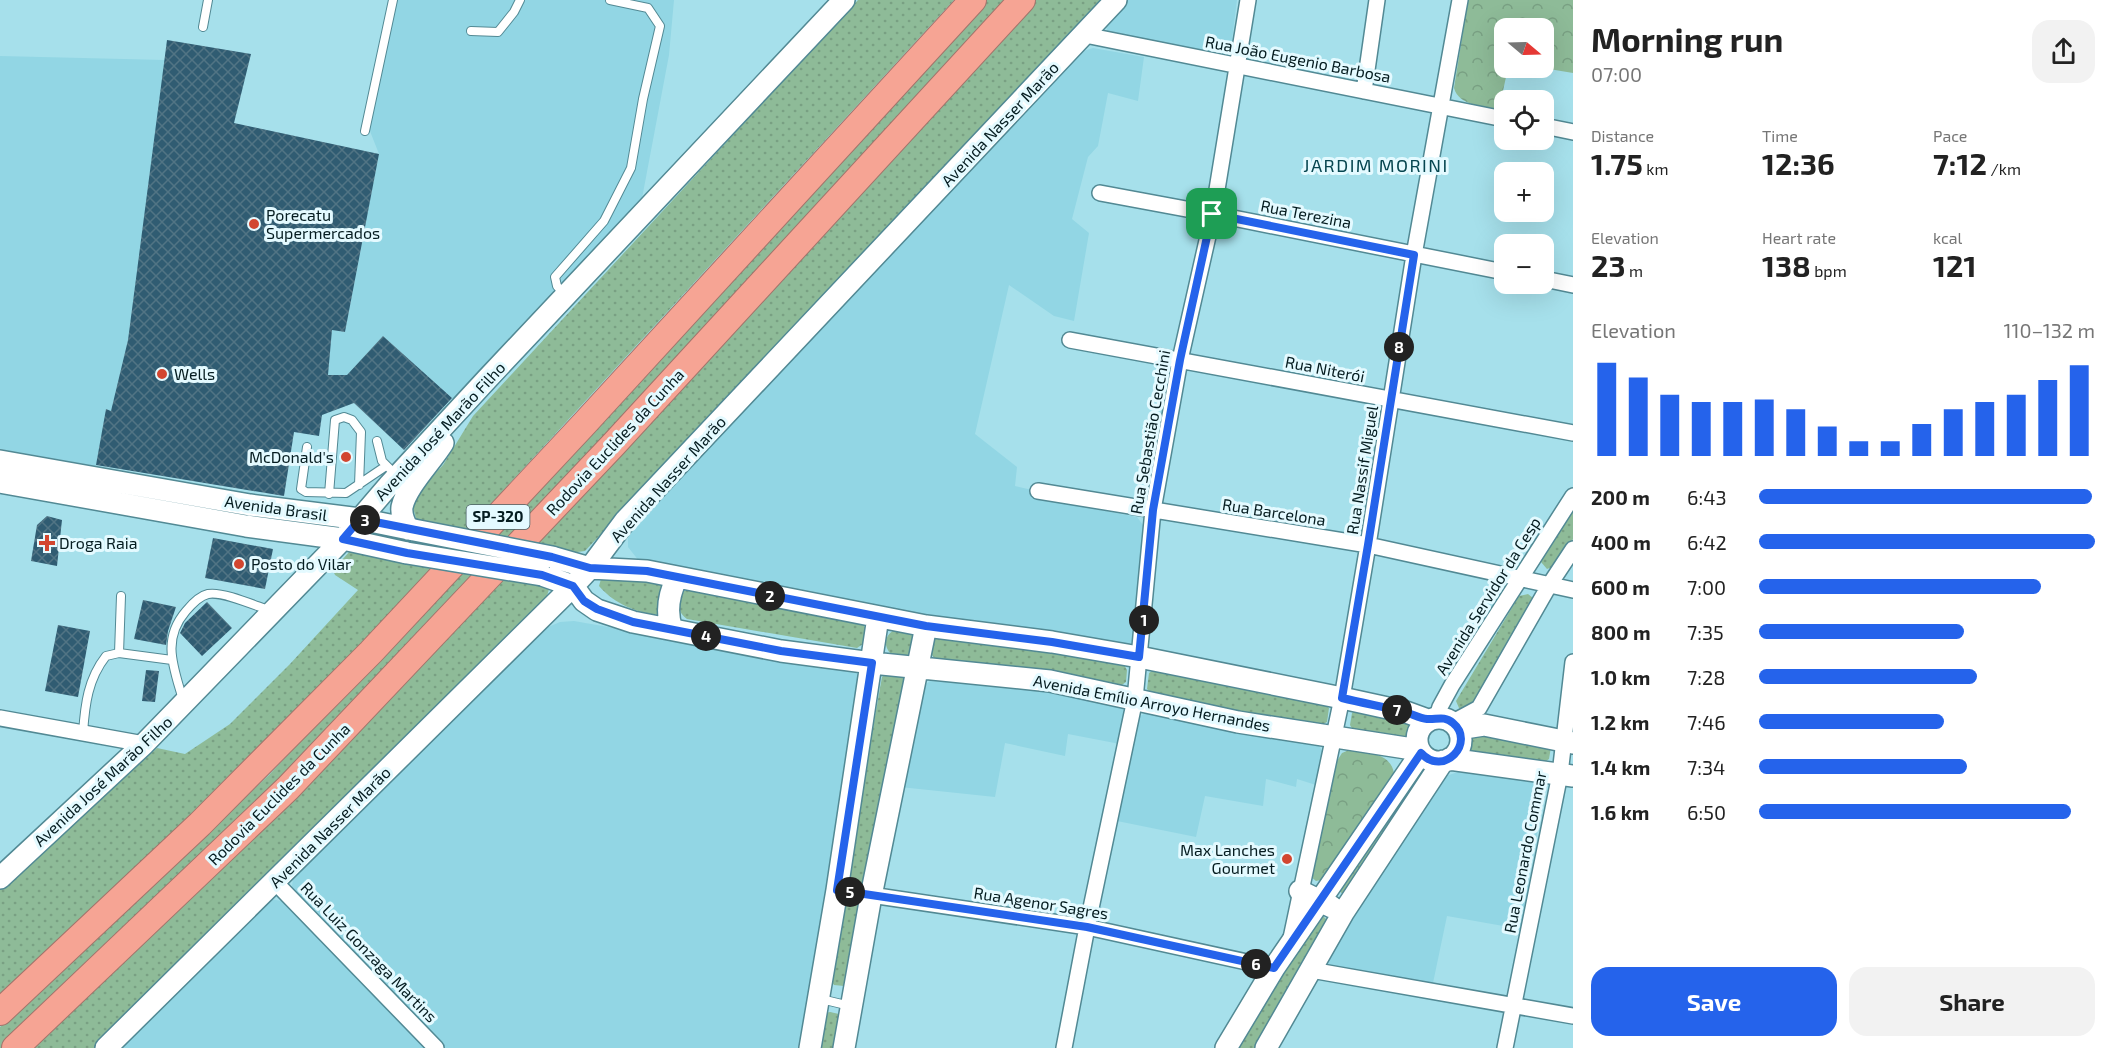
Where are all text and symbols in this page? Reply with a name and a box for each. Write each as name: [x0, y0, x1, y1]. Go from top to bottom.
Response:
north arrow: [1494, 18, 1554, 78]
map controls: [1494, 18, 1554, 294]
text: Morning run: [1591, 19, 1783, 59]
button: share: [2032, 20, 2095, 83]
street label: Rua João Eugenio Barbosa: [1204, 31, 1393, 86]
street label: Avenida Nasser Marão: [937, 58, 1062, 190]
text: 07:00: [1591, 62, 1642, 86]
button: locate: [1494, 90, 1554, 150]
text: Distance: [1591, 126, 1654, 145]
text: Time: [1762, 126, 1798, 145]
text: Pace: [1933, 126, 1967, 145]
text: 1.75: [1591, 145, 1643, 181]
text: 12:36: [1762, 145, 1835, 181]
text: 7:12: [1933, 145, 1987, 181]
district label: JARDIM MORINI: [1303, 154, 1449, 176]
text: km: [1643, 159, 1668, 178]
text: /km: [1987, 159, 2021, 178]
button: +: [1494, 162, 1554, 222]
pin: [1186, 188, 1237, 239]
street label: Rua Terezina: [1259, 195, 1353, 232]
icon: arrive: [1195, 197, 1228, 230]
place label: Porecatu Supermercados: [266, 205, 380, 242]
marker: Porecatu Supermercados: [247, 217, 261, 231]
text: Elevation: [1591, 228, 1659, 247]
text: Heart rate: [1762, 228, 1836, 247]
text: kcal: [1933, 228, 1962, 247]
button: −: [1494, 234, 1554, 294]
text: 23: [1591, 247, 1625, 283]
text: 138: [1762, 247, 1811, 283]
text: 121: [1933, 247, 1976, 283]
text: m: [1625, 261, 1643, 280]
text: bpm: [1811, 261, 1847, 280]
text: Elevation: [1591, 318, 1676, 342]
text: 110–132 m: [2004, 318, 2095, 342]
pin: 8: [1384, 332, 1414, 362]
text: 8: [1394, 337, 1404, 356]
street label: Rua Sebastião Cecchini: [1126, 348, 1173, 515]
street label: Rua Niterói: [1284, 351, 1366, 386]
street label: Avenida José Marão Filho: [371, 358, 509, 504]
place label: Wells: [174, 364, 215, 383]
street label: Rodovia Euclides da Cunha: [542, 365, 687, 519]
marker: Wells: [155, 367, 169, 381]
street label: Rua Nassif Miguel: [1342, 404, 1381, 536]
street label: Avenida Nasser Marão: [606, 412, 729, 546]
place label: McDonald's: [249, 447, 334, 466]
marker: McDonald's: [339, 450, 353, 464]
text: 200 m: [1591, 485, 1650, 509]
text: 6:43: [1687, 485, 1727, 509]
street label: Avenida Brasil: [224, 491, 329, 524]
street label: Rua Barcelona: [1221, 494, 1327, 529]
pin: 3: [350, 505, 380, 535]
road number: SP-320: [466, 505, 530, 529]
text: 3: [360, 510, 370, 529]
street label: Avenida Servidor da Cesp: [1431, 513, 1544, 678]
text: 400 m: [1591, 530, 1651, 554]
text: 6:42: [1687, 530, 1727, 554]
place label: Droga Raia: [59, 533, 138, 552]
marker: Droga Raia: [40, 536, 54, 550]
place label: Posto do Vilar: [251, 554, 352, 573]
marker: Posto do Vilar: [232, 557, 246, 571]
text: 600 m: [1591, 575, 1650, 599]
text: 7:00: [1687, 575, 1726, 599]
pin: 2: [755, 581, 785, 611]
text: 2: [765, 586, 775, 605]
pin: 1: [1129, 605, 1159, 635]
text: 1: [1141, 610, 1147, 629]
text: 800 m: [1591, 620, 1651, 644]
text: 7:35: [1687, 620, 1724, 644]
pin: 4: [691, 621, 721, 651]
text: 4: [701, 626, 711, 645]
text: 1.0 km: [1591, 665, 1650, 689]
text: 7:28: [1687, 665, 1725, 689]
street label: Avenida Emílio Arroyo Hernandes: [1032, 670, 1272, 735]
pin: 7: [1382, 695, 1412, 725]
text: 7: [1393, 700, 1401, 719]
text: 1.2 km: [1591, 710, 1649, 734]
text: 7:46: [1687, 710, 1726, 734]
street label: Avenida José Marão Filho: [30, 712, 176, 850]
street label: Rodovia Euclides da Cunha: [204, 719, 354, 869]
text: 1.4 km: [1591, 755, 1650, 779]
text: 7:34: [1687, 755, 1725, 779]
street label: Avenida Nasser Marão: [265, 762, 394, 891]
street label: Rua Leonardo Commar: [1499, 769, 1550, 935]
text: 1.6 km: [1591, 800, 1649, 824]
text: 6:50: [1687, 800, 1726, 824]
place label: Max Lanches Gourmet: [1180, 840, 1275, 877]
marker: Max Lanches Gourmet: [1280, 852, 1294, 866]
pin: 5: [835, 877, 865, 907]
street label: Rua Luiz Gonzaga Martins: [297, 878, 441, 1026]
text: 5: [846, 882, 854, 901]
street label: Rua Agenor Sagres: [972, 882, 1110, 923]
pin: 6: [1241, 949, 1271, 979]
text: 6: [1251, 954, 1261, 973]
button: Save: [1591, 967, 1837, 1036]
button: Share: [1849, 967, 2095, 1036]

